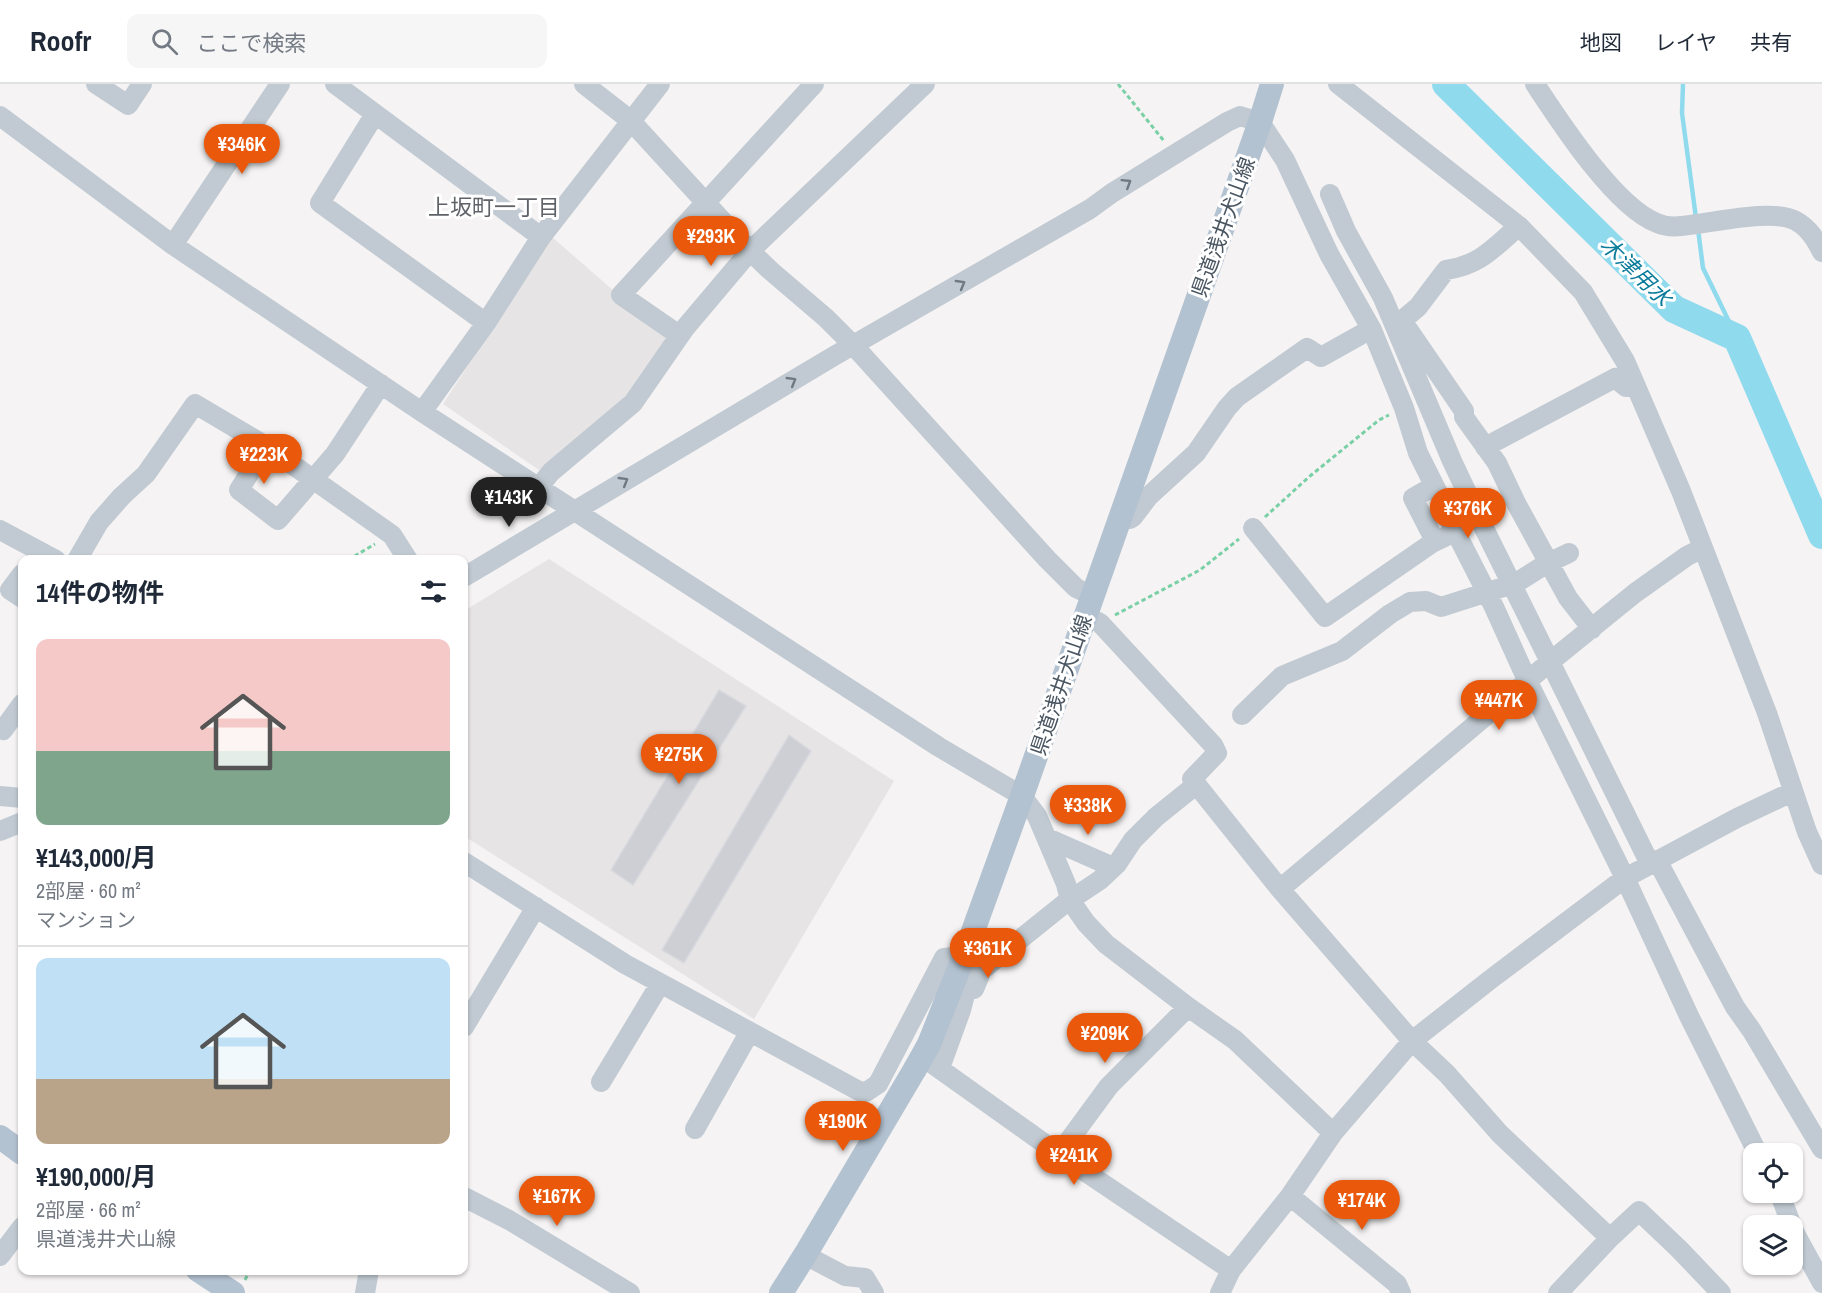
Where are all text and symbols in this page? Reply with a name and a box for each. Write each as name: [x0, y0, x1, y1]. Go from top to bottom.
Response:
search box: [127, 14, 547, 68]
text: Roofr: [30, 22, 91, 60]
icon: search: [148, 25, 181, 58]
text: ここで検索: [196, 28, 306, 58]
text: 地図: [1580, 28, 1622, 57]
text: レイヤ: [1655, 28, 1717, 57]
text: 共有: [1750, 28, 1792, 57]
pin: ¥346K: [200, 124, 284, 175]
text: ¥346K: [218, 130, 266, 157]
street label: 県道浅井犬山線: [1184, 153, 1262, 301]
one-way arrow: [1121, 179, 1131, 191]
district label: 上坂町一丁目: [428, 192, 560, 222]
pin: ¥293K: [669, 216, 753, 267]
text: ¥293K: [687, 222, 735, 249]
water label: 木津用水: [1594, 230, 1680, 314]
one-way arrow: [955, 280, 965, 292]
one-way arrow: [786, 377, 796, 389]
pin: ¥223K: [222, 434, 306, 485]
text: ¥223K: [240, 440, 288, 467]
one-way arrow: [618, 476, 628, 488]
pin: ¥143K: [467, 477, 551, 528]
text: ¥143K: [485, 483, 533, 510]
pin: ¥376K: [1426, 488, 1510, 539]
text: ¥376K: [1444, 494, 1492, 521]
text: 14件の物件: [36, 575, 164, 610]
icon: filters: [417, 575, 450, 608]
street label: 県道浅井犬山線: [1023, 611, 1099, 759]
icon: home: [189, 678, 297, 786]
pin: ¥447K: [1457, 680, 1541, 731]
text: ¥447K: [1475, 686, 1523, 713]
pin: ¥275K: [637, 734, 721, 785]
text: ¥275K: [655, 740, 703, 767]
pin: ¥338K: [1046, 785, 1130, 836]
text: ¥338K: [1064, 791, 1112, 818]
text: ¥143,000/月: [36, 840, 157, 875]
text: 2部屋 · 60 m²: [36, 877, 141, 904]
text: マンション: [36, 906, 136, 933]
pin: ¥361K: [946, 928, 1030, 979]
text: ¥361K: [964, 934, 1012, 961]
icon: home: [189, 997, 297, 1105]
pin: ¥209K: [1063, 1013, 1147, 1064]
text: ¥209K: [1081, 1019, 1129, 1046]
pin: ¥190K: [801, 1101, 885, 1152]
text: ¥190K: [819, 1107, 867, 1134]
pin: ¥241K: [1032, 1135, 1116, 1186]
text: ¥241K: [1050, 1141, 1098, 1168]
map controls: [1743, 1143, 1803, 1275]
button: locate: [1743, 1143, 1803, 1203]
text: ¥190,000/月: [36, 1159, 157, 1194]
pin: ¥167K: [515, 1176, 599, 1227]
pin: ¥174K: [1320, 1180, 1404, 1231]
text: ¥167K: [533, 1182, 581, 1209]
text: ¥174K: [1338, 1186, 1386, 1213]
text: 2部屋 · 66 m²: [36, 1196, 141, 1223]
button: layers: [1743, 1215, 1803, 1275]
text: 県道浅井犬山線: [36, 1225, 176, 1252]

